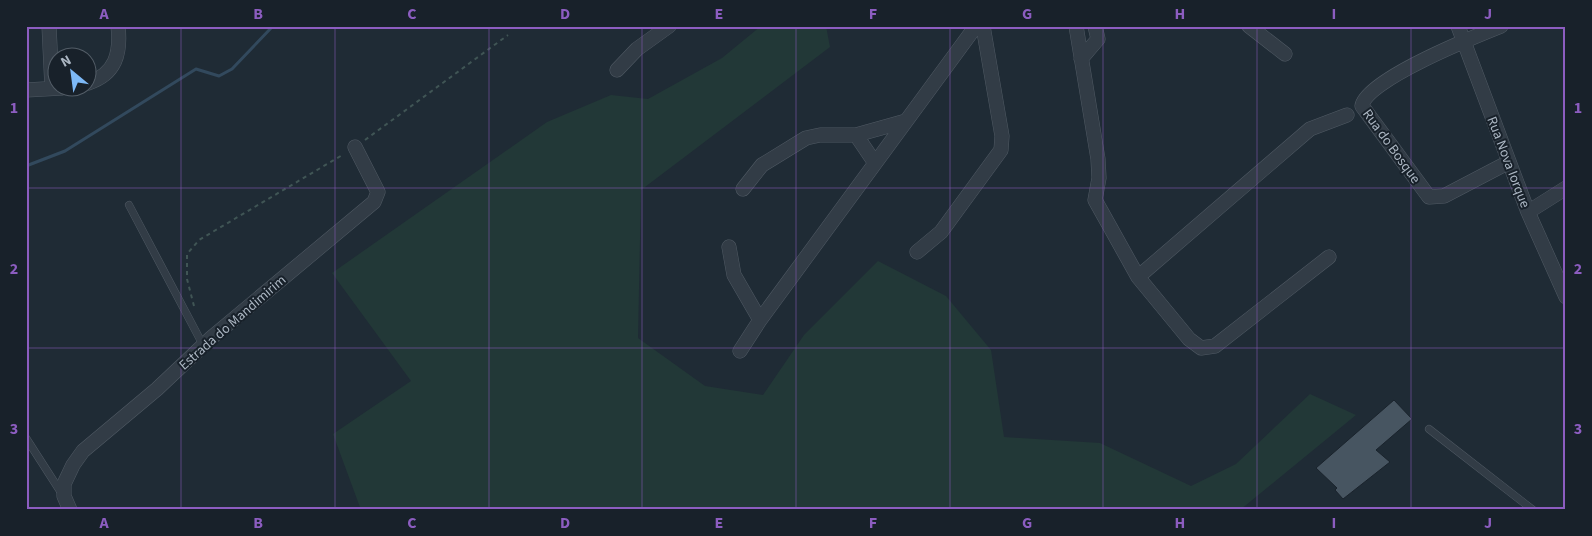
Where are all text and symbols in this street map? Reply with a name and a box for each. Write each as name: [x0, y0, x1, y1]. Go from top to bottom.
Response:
text: A: [98, 3, 109, 25]
text: B: [253, 3, 263, 25]
text: C: [407, 3, 417, 25]
text: D: [560, 3, 570, 25]
text: E: [715, 3, 723, 25]
text: F: [869, 3, 877, 25]
text: G: [1022, 3, 1032, 25]
text: H: [1175, 3, 1185, 25]
text: I: [1332, 3, 1336, 25]
text: J: [1484, 3, 1492, 25]
north arrow: [48, 48, 98, 98]
text: N: [57, 51, 75, 73]
text: 1: [10, 97, 18, 119]
text: 1: [1574, 97, 1582, 119]
street label: Rua do Bosque: [1357, 105, 1425, 188]
street label: Rua Nova Iorque: [1481, 114, 1535, 211]
text: 2: [10, 258, 18, 280]
text: 2: [1574, 258, 1582, 280]
street label: Estrada do Mandimirim: [175, 271, 291, 375]
text: 3: [10, 418, 18, 440]
text: 3: [1574, 418, 1582, 440]
text: A: [98, 512, 109, 534]
text: B: [253, 512, 263, 534]
text: C: [407, 512, 417, 534]
text: D: [560, 512, 570, 534]
text: E: [715, 512, 723, 534]
text: F: [869, 512, 877, 534]
text: G: [1022, 512, 1032, 534]
text: H: [1175, 512, 1185, 534]
text: I: [1332, 512, 1336, 534]
text: J: [1484, 512, 1492, 534]

